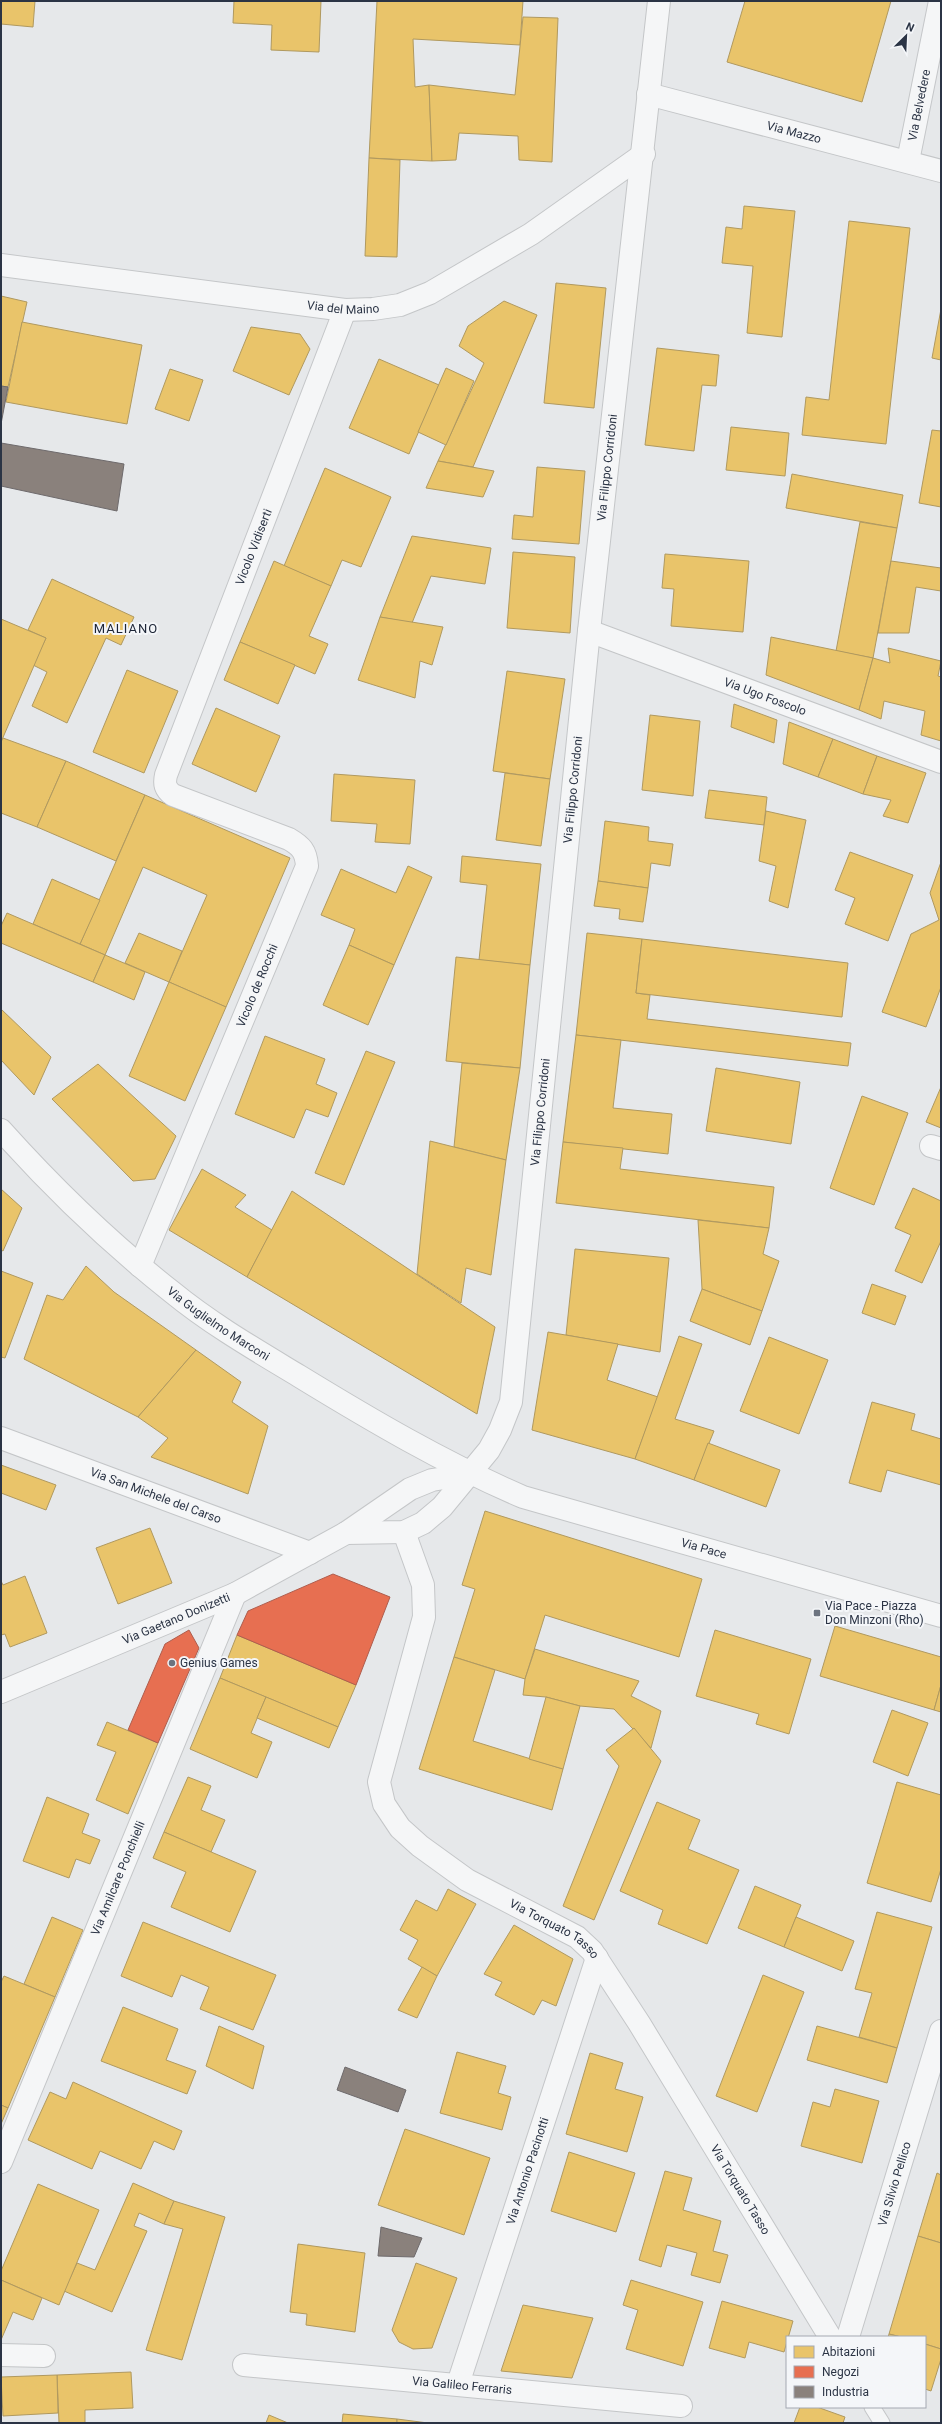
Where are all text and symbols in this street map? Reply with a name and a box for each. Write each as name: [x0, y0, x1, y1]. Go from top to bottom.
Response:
north arrow: [886, 16, 926, 56]
text: N: [904, 20, 916, 35]
street label: Via Belvedere: [905, 68, 933, 142]
street label: Via Mazzo: [765, 119, 823, 146]
street label: Via del Maino: [306, 298, 380, 317]
street label: Via Filippo Corridoni: [594, 413, 620, 522]
street label: Vicolo Vidiserti: [233, 507, 275, 587]
district label: MALIANO: [94, 621, 158, 636]
street label: Via Ugo Foscolo: [722, 675, 808, 718]
street label: Via Filippo Corridoni: [561, 735, 585, 844]
street label: Vicolo de Rocchi: [234, 942, 281, 1029]
street label: Via Filippo Corridoni: [528, 1058, 553, 1166]
street label: Via Guglielmo Marconi: [164, 1284, 272, 1364]
street label: Via San Michele del Carso: [88, 1465, 223, 1526]
street label: Via Pace: [679, 1535, 728, 1562]
street label: Via Gaetano Donizetti: [120, 1590, 232, 1647]
place label: Via Pace - Piazza Don Minzoni (Rho): [825, 1599, 924, 1627]
marker: Via Pace - Piazza Don Minzoni (Rho): [812, 1608, 822, 1618]
place label: Genius Games: [180, 1656, 258, 1670]
marker: Genius Games: [167, 1658, 177, 1668]
street label: Via Amilcare Ponchielli: [88, 1819, 148, 1937]
street label: Via Torquato Tasso: [507, 1896, 602, 1961]
street label: Via Antonio Pacinotti: [503, 2116, 552, 2227]
street label: Via Silvio Pellico: [875, 2140, 914, 2228]
street label: Via Torquato Tasso: [708, 2142, 773, 2237]
legend: [786, 2336, 926, 2408]
text: Abitazioni: [822, 2345, 875, 2359]
text: Negozi: [822, 2365, 859, 2379]
street label: Via Galileo Ferraris: [411, 2374, 513, 2397]
text: Industria: [822, 2385, 869, 2399]

